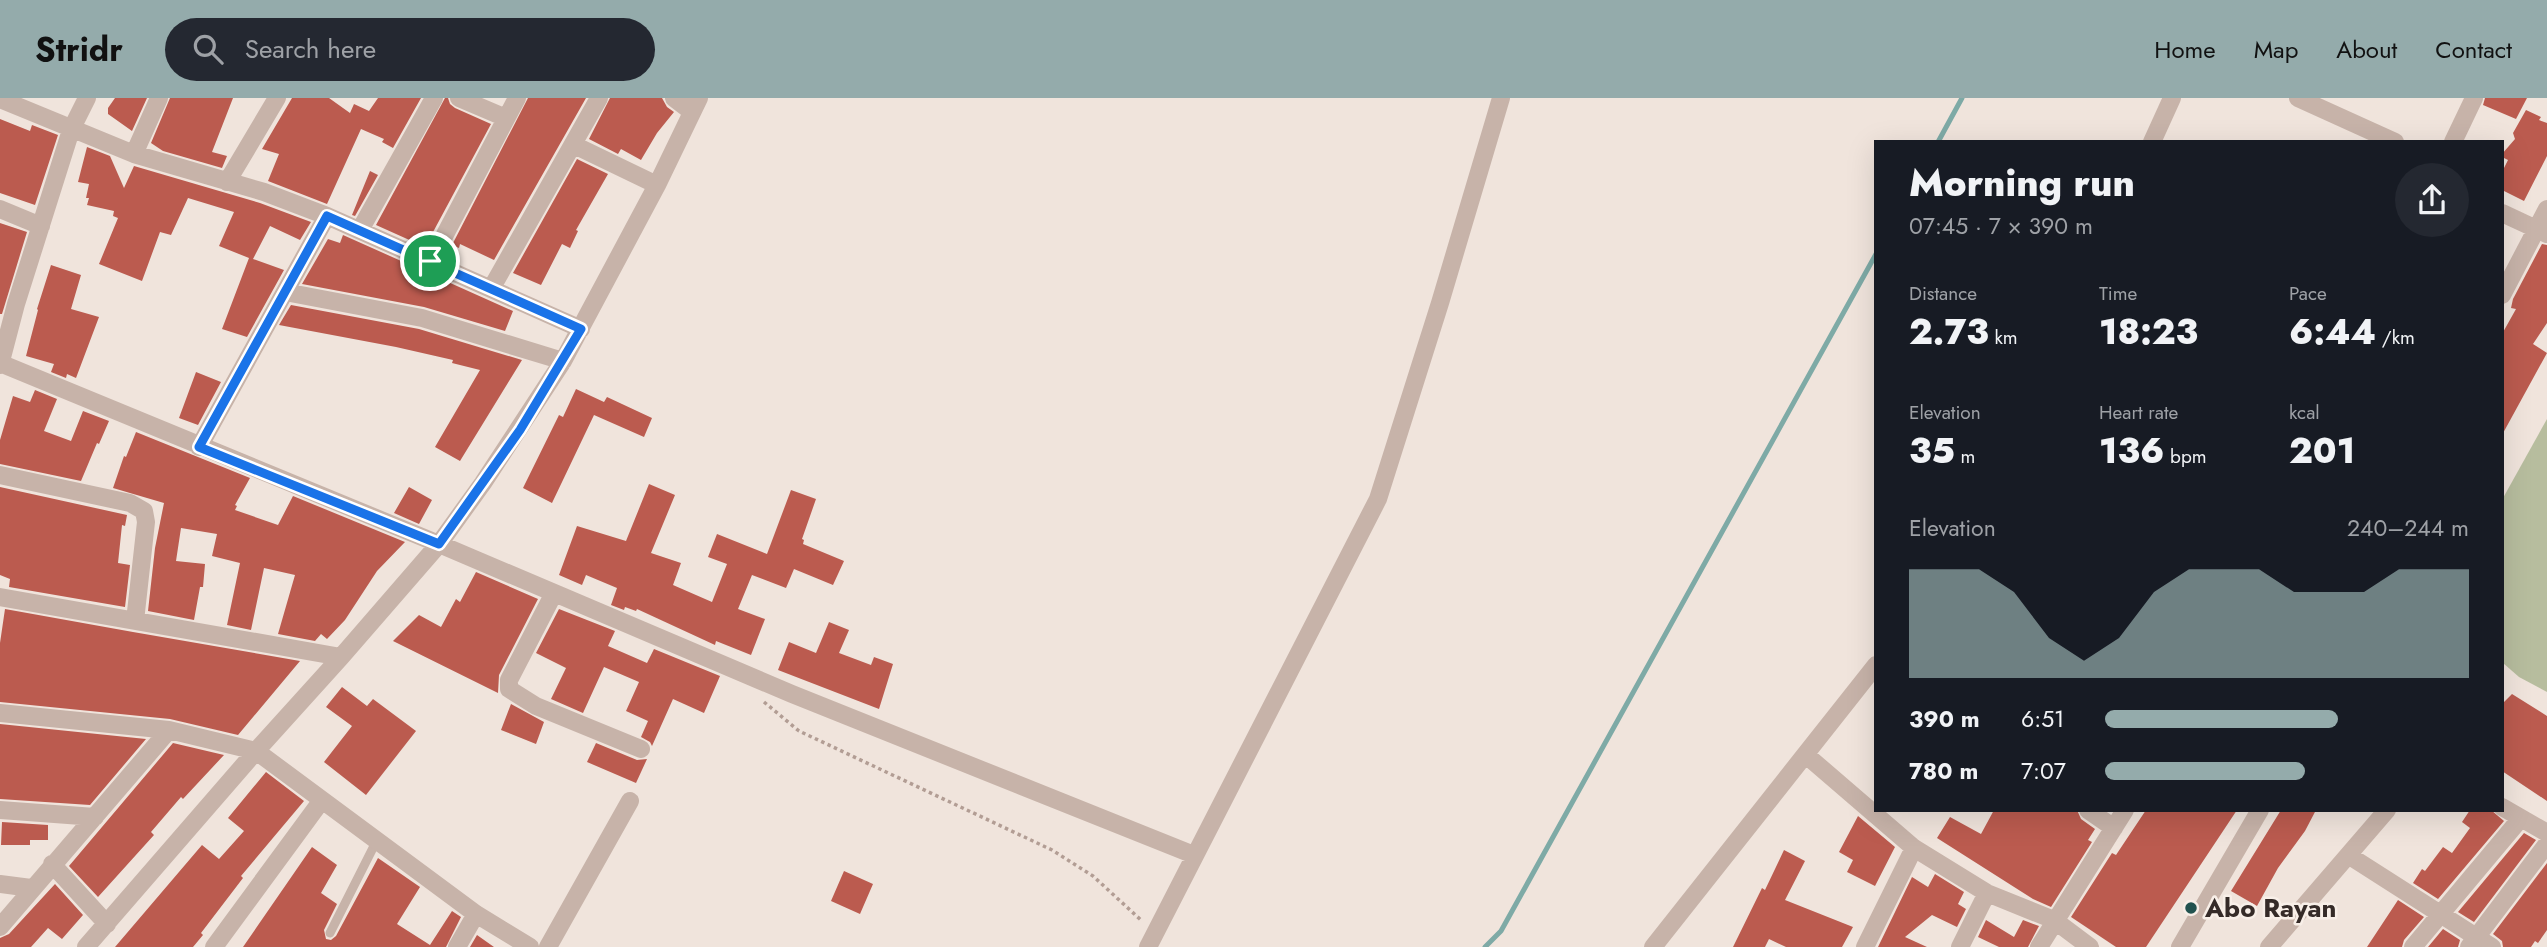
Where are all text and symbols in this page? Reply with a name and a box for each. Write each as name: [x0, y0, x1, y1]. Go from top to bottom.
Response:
search box: [165, 18, 655, 81]
text: Stridr: [35, 26, 123, 73]
icon: search: [189, 30, 227, 68]
text: Search here: [245, 30, 376, 68]
text: Home: [2154, 32, 2216, 67]
text: Map: [2254, 32, 2298, 67]
text: About: [2336, 32, 2397, 67]
text: Contact: [2435, 32, 2512, 67]
text: Morning run: [1909, 155, 2135, 210]
button: share: [2395, 163, 2469, 237]
text: 07:45 · 7 × 390 m: [1909, 209, 2093, 243]
pin: [400, 231, 460, 291]
icon: arrive: [411, 242, 449, 280]
text: Distance: [1909, 280, 1977, 307]
text: Time: [2099, 280, 2137, 307]
text: Pace: [2289, 280, 2327, 307]
text: 2.73: [1909, 307, 1989, 357]
text: 18:23: [2099, 307, 2198, 357]
text: 6:44: [2289, 307, 2376, 357]
text: km: [1989, 324, 2018, 351]
text: /km: [2376, 324, 2415, 351]
text: Elevation: [1909, 399, 1981, 426]
text: Heart rate: [2099, 399, 2178, 426]
text: kcal: [2289, 399, 2320, 426]
text: 35: [1909, 426, 1955, 476]
text: 136: [2099, 426, 2164, 476]
text: 201: [2289, 426, 2355, 476]
text: m: [1955, 443, 1975, 470]
text: bpm: [2164, 443, 2207, 470]
text: Elevation: [1909, 511, 1996, 545]
text: 240–244 m: [2347, 511, 2469, 545]
text: 390 m: [1909, 702, 1980, 736]
text: 6:51: [2021, 702, 2064, 736]
text: 780 m: [1909, 754, 1978, 788]
text: 7:07: [2021, 754, 2066, 788]
place label: Abo Rayan: [2204, 889, 2337, 927]
marker: Abo Rayan: [2183, 900, 2199, 916]

